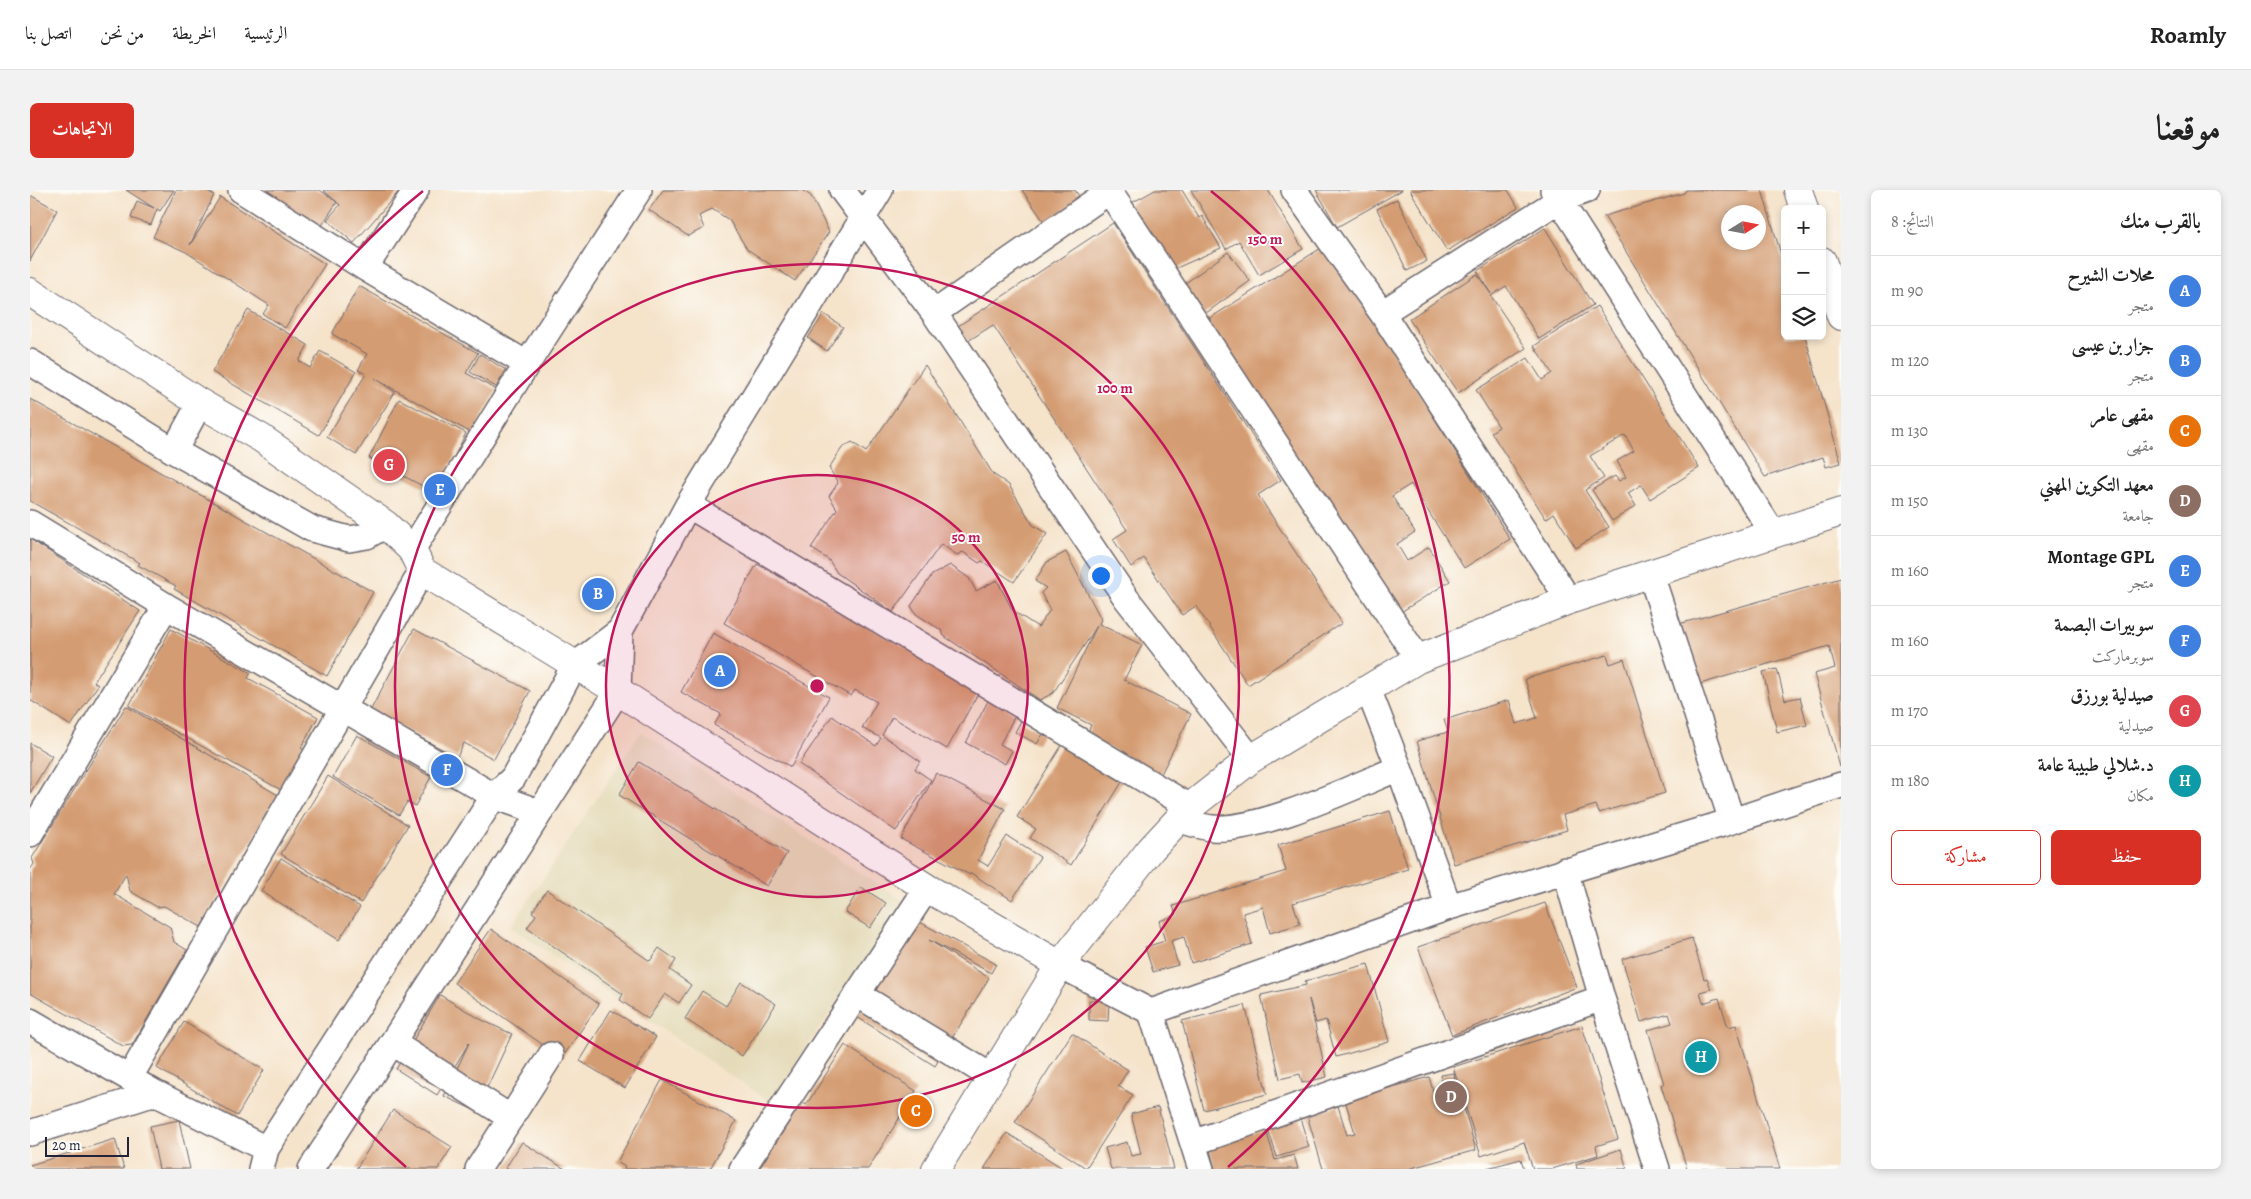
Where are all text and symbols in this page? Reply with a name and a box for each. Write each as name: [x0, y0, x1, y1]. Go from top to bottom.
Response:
text: Roamly: [2150, 19, 2226, 51]
text: اتصل بنا: [25, 21, 72, 45]
text: من نحن: [100, 21, 144, 45]
text: الخريطة: [172, 21, 216, 45]
text: الرئيسية: [244, 21, 287, 45]
button: الاتجاهات: [30, 103, 134, 158]
text: موقعنا: [2156, 103, 2221, 151]
north arrow: [1721, 205, 1766, 250]
map controls: [1781, 205, 1826, 340]
button: +: [1781, 205, 1826, 250]
text: بالقرب منك: [2120, 207, 2201, 235]
text: النتائج: 8: [1891, 211, 1934, 233]
text: 150 m: [1248, 229, 1283, 249]
button: −: [1781, 250, 1826, 295]
text: محلات الشيرح: [2067, 262, 2154, 288]
text: 90 m: [1891, 280, 1923, 302]
text: A: [2180, 280, 2190, 302]
button: layers: [1781, 295, 1826, 340]
text: متجر: [2129, 295, 2154, 317]
text: جزار بن عيسى: [2072, 332, 2154, 358]
text: 120 m: [1891, 350, 1929, 372]
text: B: [2180, 350, 2190, 372]
text: متجر: [2129, 365, 2154, 387]
text: 100 m: [1097, 378, 1133, 398]
text: مقهى عامر: [2090, 402, 2154, 428]
text: 130 m: [1891, 420, 1928, 442]
text: C: [2180, 420, 2190, 442]
text: مقهى: [2126, 435, 2154, 457]
pin: G: [373, 446, 405, 484]
pin: E: [424, 471, 456, 509]
text: معهد التكوين المهني: [2040, 472, 2154, 498]
text: 150 m: [1891, 490, 1928, 512]
text: D: [2179, 490, 2191, 512]
text: جامعة: [2122, 505, 2154, 527]
text: 50 m: [951, 527, 981, 547]
text: Montage GPL: [2047, 544, 2154, 570]
text: 160 m: [1891, 560, 1929, 582]
text: E: [2180, 560, 2190, 582]
your location: [1088, 563, 1114, 589]
text: متجر: [2129, 572, 2154, 594]
pin: B: [582, 575, 614, 613]
text: سوبيرات البصمة: [2054, 612, 2154, 638]
text: 160 m: [1891, 630, 1929, 652]
text: F: [2181, 630, 2189, 652]
text: سوبرماركت: [2092, 645, 2154, 667]
pin: A: [704, 652, 736, 690]
centre of rings: [808, 677, 826, 695]
text: صيدلية بورزق: [2070, 682, 2154, 708]
text: 170 m: [1891, 700, 1928, 722]
text: G: [2180, 700, 2190, 722]
text: صيدلية: [2119, 715, 2154, 737]
pin: F: [431, 751, 463, 789]
text: د.شلالي طبيبة عامة: [2038, 752, 2154, 778]
text: 180 m: [1891, 770, 1929, 792]
text: H: [2179, 770, 2191, 792]
text: مكان: [2127, 785, 2154, 807]
button: مشاركة: [1891, 830, 2041, 885]
button: حفظ: [2051, 830, 2201, 885]
pin: H: [1685, 1038, 1717, 1076]
pin: D: [1435, 1078, 1467, 1116]
pin: C: [900, 1092, 932, 1130]
scale bar: [45, 1134, 129, 1157]
text: 20 m: [52, 1136, 81, 1155]

